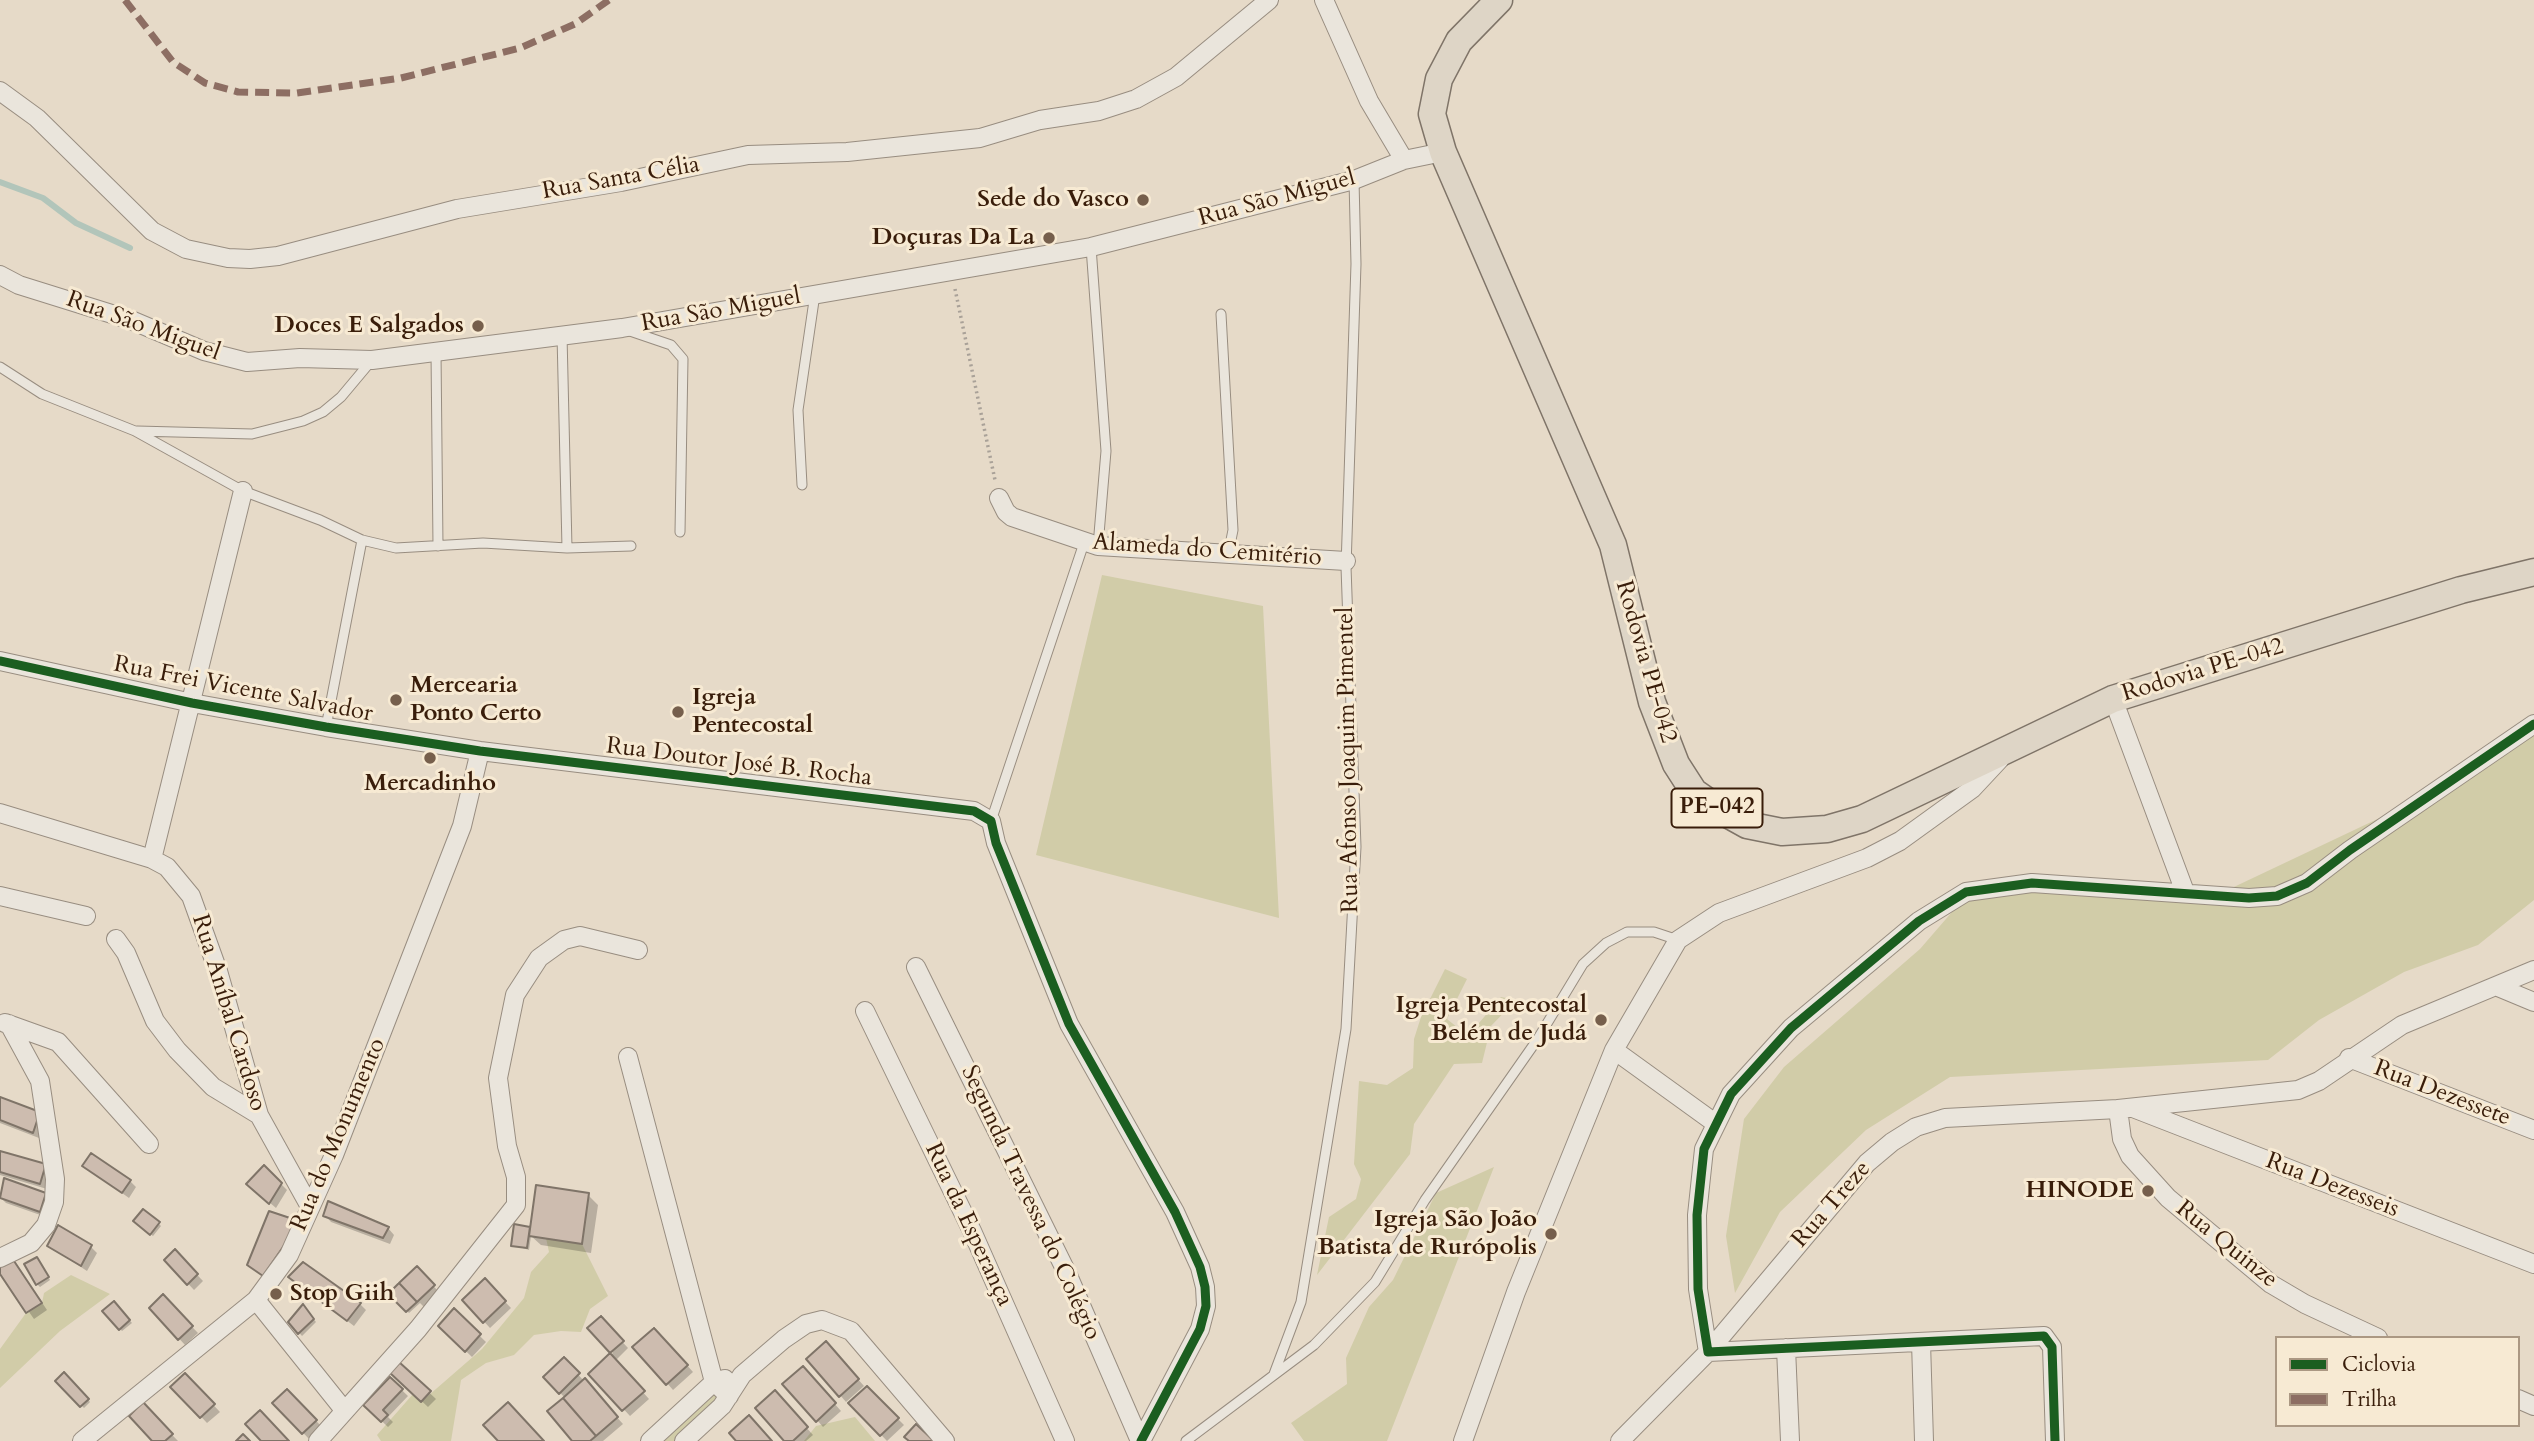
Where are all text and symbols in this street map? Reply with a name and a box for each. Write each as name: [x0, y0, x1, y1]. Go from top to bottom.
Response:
street label: Rua Santa Célia: [540, 151, 702, 207]
street label: Rua São Miguel: [1195, 164, 1359, 234]
place label: Sede do Vasco: [977, 186, 1129, 214]
marker: Sede do Vasco: [1135, 192, 1151, 208]
place label: Doçuras Da La: [872, 224, 1035, 252]
marker: Doçuras Da La: [1041, 230, 1057, 246]
street label: Rua São Miguel: [639, 283, 803, 339]
street label: Rua São Miguel: [62, 286, 224, 368]
place label: Doces E Salgados: [274, 312, 464, 340]
marker: Doces E Salgados: [470, 318, 486, 334]
street label: Alameda do Cemitério: [1091, 529, 1323, 573]
street label: Rodovia PE-042: [1608, 577, 1682, 747]
street label: Rua Afonso Joaquim Pimentel: [1332, 607, 1366, 913]
street label: Rodovia PE-042: [2119, 633, 2287, 709]
street label: Rua Frei Vicente Salvador: [111, 651, 375, 729]
place label: Mercearia Ponto Certo: [410, 672, 542, 728]
place label: Igreja Pentecostal: [692, 684, 813, 740]
marker: Mercearia Ponto Certo: [388, 692, 404, 708]
marker: Igreja Pentecostal: [670, 704, 686, 720]
street label: Rua Doutor José B. Rocha: [605, 732, 873, 794]
marker: Mercadinho: [422, 750, 438, 766]
place label: Mercadinho: [364, 770, 496, 798]
road number: PE-042: [1672, 788, 1762, 828]
street label: Rua Aníbal Cardoso: [184, 911, 272, 1115]
place label: Igreja Pentecostal Belém de Judá: [1396, 992, 1587, 1048]
marker: Igreja Pentecostal Belém de Judá: [1593, 1012, 1609, 1028]
street label: Rua do Monumento: [285, 1034, 393, 1236]
street label: Rua Dezessete: [2370, 1055, 2514, 1133]
street label: Segunda Travessa do Colégio: [954, 1061, 1106, 1345]
street label: Rua da Esperança: [918, 1139, 1018, 1311]
street label: Rua Dezesseis: [2261, 1147, 2403, 1225]
street label: Rua Treze: [1787, 1156, 1877, 1254]
place label: HINODE: [2026, 1177, 2134, 1205]
marker: HINODE: [2140, 1183, 2156, 1199]
street label: Rua Quinze: [2169, 1195, 2283, 1295]
place label: Igreja São João Batista de Rurópolis: [1317, 1206, 1537, 1262]
marker: Igreja São João Batista de Rurópolis: [1543, 1226, 1559, 1242]
place label: Stop Giih: [290, 1280, 394, 1308]
marker: Stop Giih: [268, 1286, 284, 1302]
legend: [2275, 1336, 2520, 1427]
text: Ciclovia: [2342, 1350, 2416, 1379]
text: Trilha: [2342, 1385, 2397, 1414]

